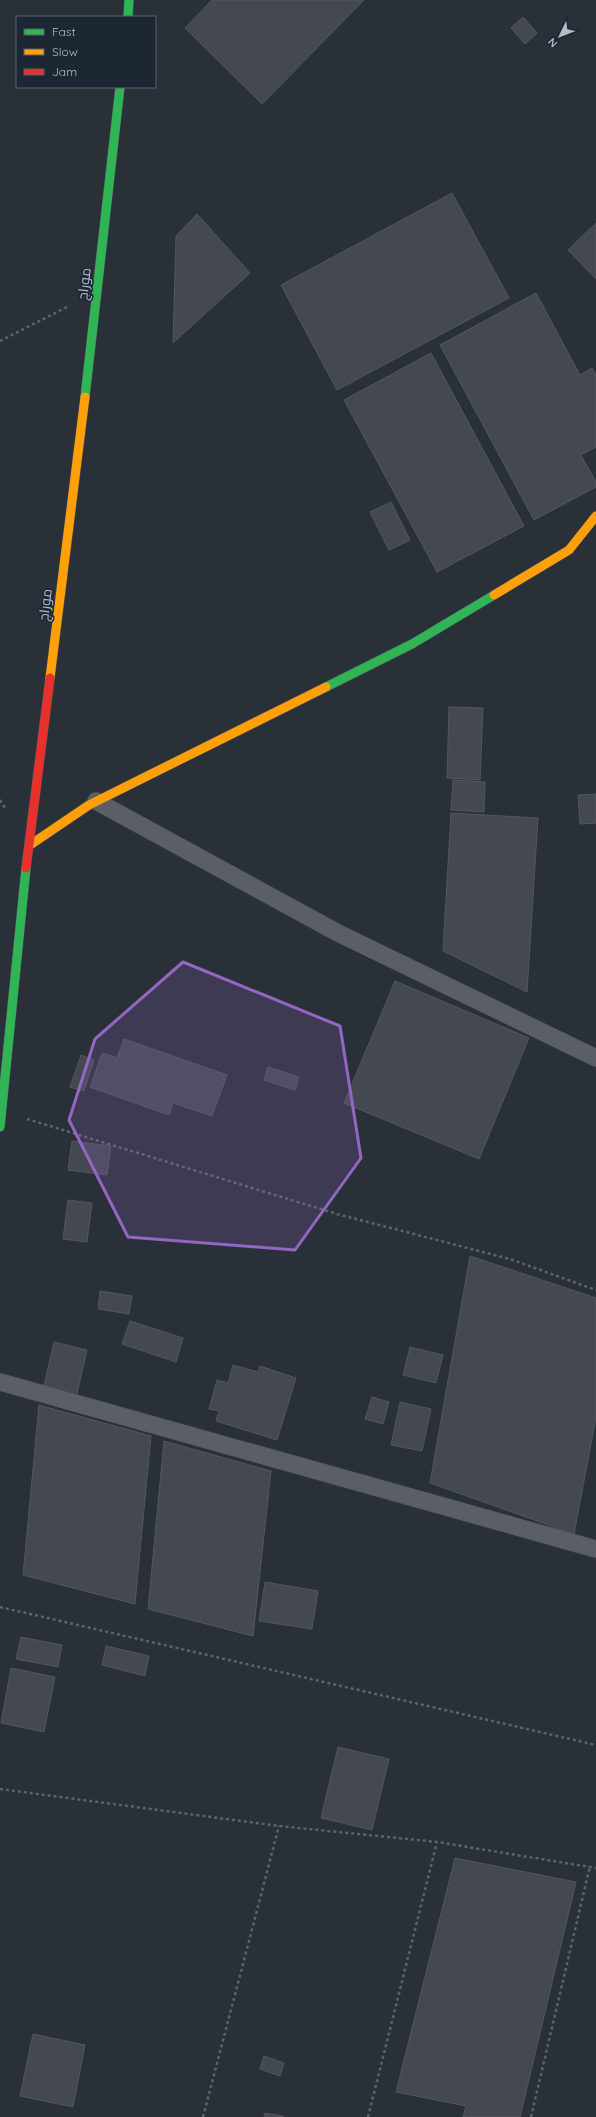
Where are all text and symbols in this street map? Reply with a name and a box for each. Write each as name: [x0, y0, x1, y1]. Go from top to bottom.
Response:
legend: [16, 16, 156, 88]
north arrow: [540, 16, 580, 56]
text: Fast: [52, 24, 76, 39]
text: N: [545, 35, 561, 51]
text: Slow: [52, 44, 78, 59]
text: Jam: [52, 64, 77, 79]
street label: موراج: [73, 267, 95, 301]
street label: موراج: [34, 588, 56, 622]

